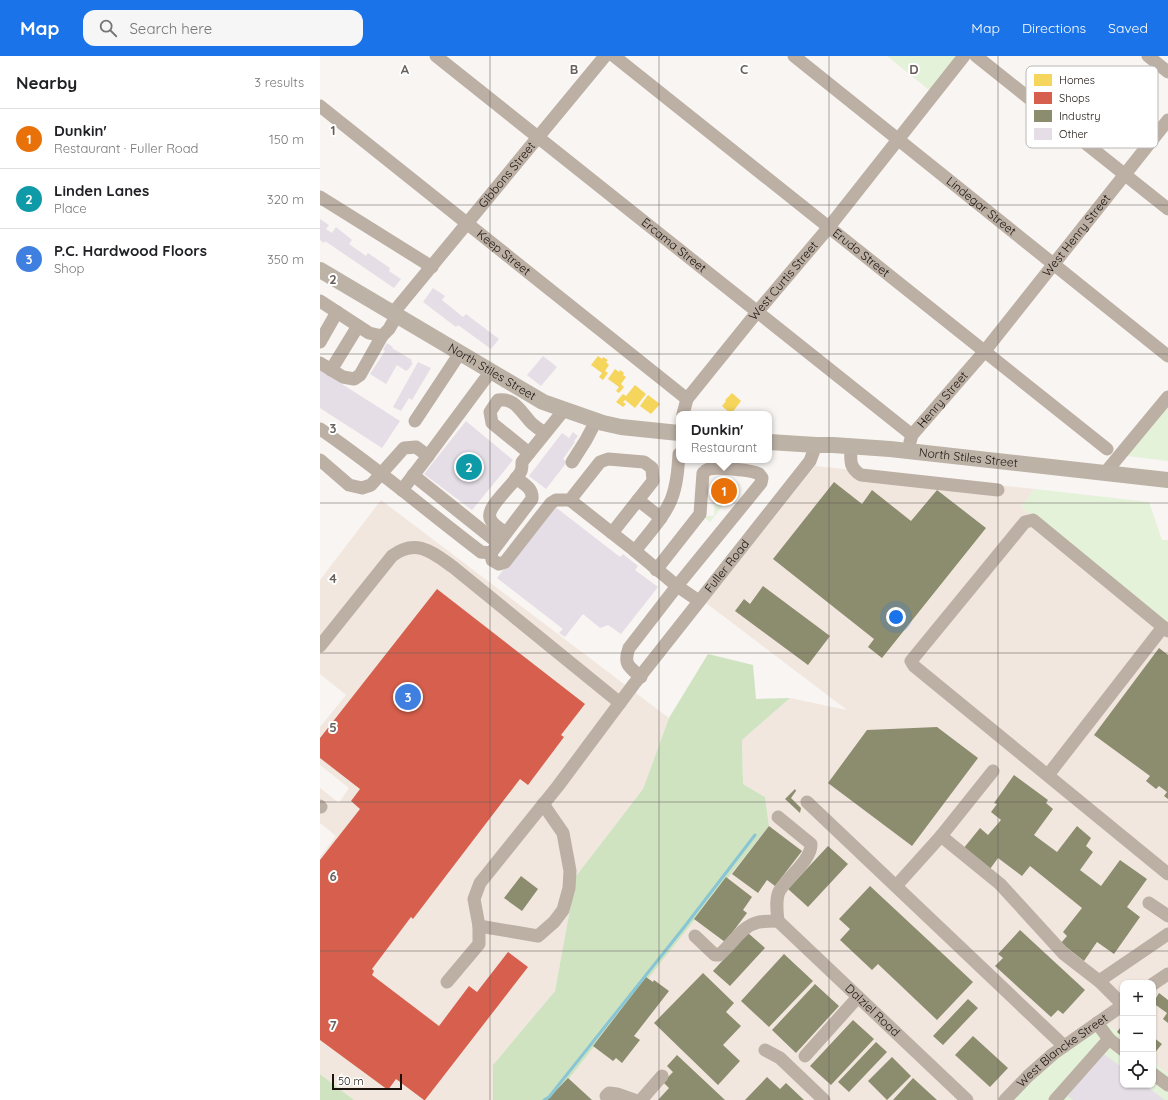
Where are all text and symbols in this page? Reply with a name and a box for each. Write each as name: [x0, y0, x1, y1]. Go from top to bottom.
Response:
search box: [83, 10, 363, 46]
text: Map: [20, 16, 59, 40]
icon: search: [97, 17, 119, 39]
text: Search here: [129, 19, 212, 38]
text: Map: [971, 19, 1000, 37]
text: Directions: [1022, 19, 1086, 37]
text: Saved: [1108, 19, 1148, 37]
text: A: [401, 61, 410, 77]
text: B: [570, 61, 578, 77]
text: C: [740, 61, 748, 77]
text: D: [909, 61, 919, 77]
legend: [1026, 66, 1158, 148]
text: Nearby: [16, 72, 77, 93]
text: Homes: [1059, 73, 1095, 87]
text: 3 results: [254, 74, 304, 90]
text: Shops: [1059, 91, 1090, 105]
text: Industry: [1059, 109, 1101, 123]
text: Dunkin': [54, 121, 107, 140]
text: 1: [330, 122, 336, 138]
text: Other: [1059, 127, 1089, 141]
text: 1: [26, 131, 32, 147]
text: 150 m: [269, 131, 304, 147]
street label: Gibbons Street: [475, 138, 538, 211]
text: Restaurant · Fuller Road: [54, 140, 198, 156]
street label: Lindegar Street: [944, 173, 1020, 238]
text: Linden Lanes: [54, 181, 149, 200]
text: 2: [25, 191, 33, 207]
text: 320 m: [267, 191, 304, 207]
street label: West Henry Street: [1039, 191, 1113, 279]
text: Place: [54, 200, 87, 216]
street label: Ercama Street: [639, 214, 710, 275]
street label: Erudo Street: [830, 225, 893, 280]
street label: Keep Street: [474, 226, 534, 278]
street label: West Curtis Street: [745, 238, 821, 323]
text: P.C. Hardwood Floors: [54, 241, 207, 260]
text: 3: [26, 251, 32, 267]
text: 350 m: [267, 251, 304, 267]
text: Shop: [54, 260, 84, 276]
text: 2: [329, 271, 337, 287]
street label: North Stiles Street: [446, 340, 539, 403]
street label: Henry Street: [914, 368, 971, 431]
popup: [676, 411, 772, 463]
text: 3: [330, 420, 337, 436]
text: Dunkin': [691, 420, 744, 439]
text: Restaurant: [691, 439, 757, 455]
street label: North Stiles Street: [918, 444, 1019, 470]
pin: 2: [456, 452, 482, 482]
pin: 1: [711, 476, 737, 506]
street label: Fuller Road: [701, 536, 752, 595]
text: 4: [329, 570, 337, 586]
your location: [886, 607, 906, 627]
pin: 3: [395, 682, 421, 712]
text: 5: [329, 719, 337, 735]
text: 6: [329, 868, 337, 884]
map controls: [1120, 980, 1156, 1088]
button: +: [1120, 980, 1156, 1016]
street label: Dalziel Road: [842, 981, 903, 1039]
street label: West Blancke Street: [1013, 1010, 1110, 1090]
button: −: [1120, 1016, 1156, 1052]
text: 7: [329, 1017, 337, 1033]
button: locate: [1120, 1052, 1156, 1088]
scale bar: [332, 1072, 402, 1091]
text: 50 m: [338, 1074, 364, 1088]

